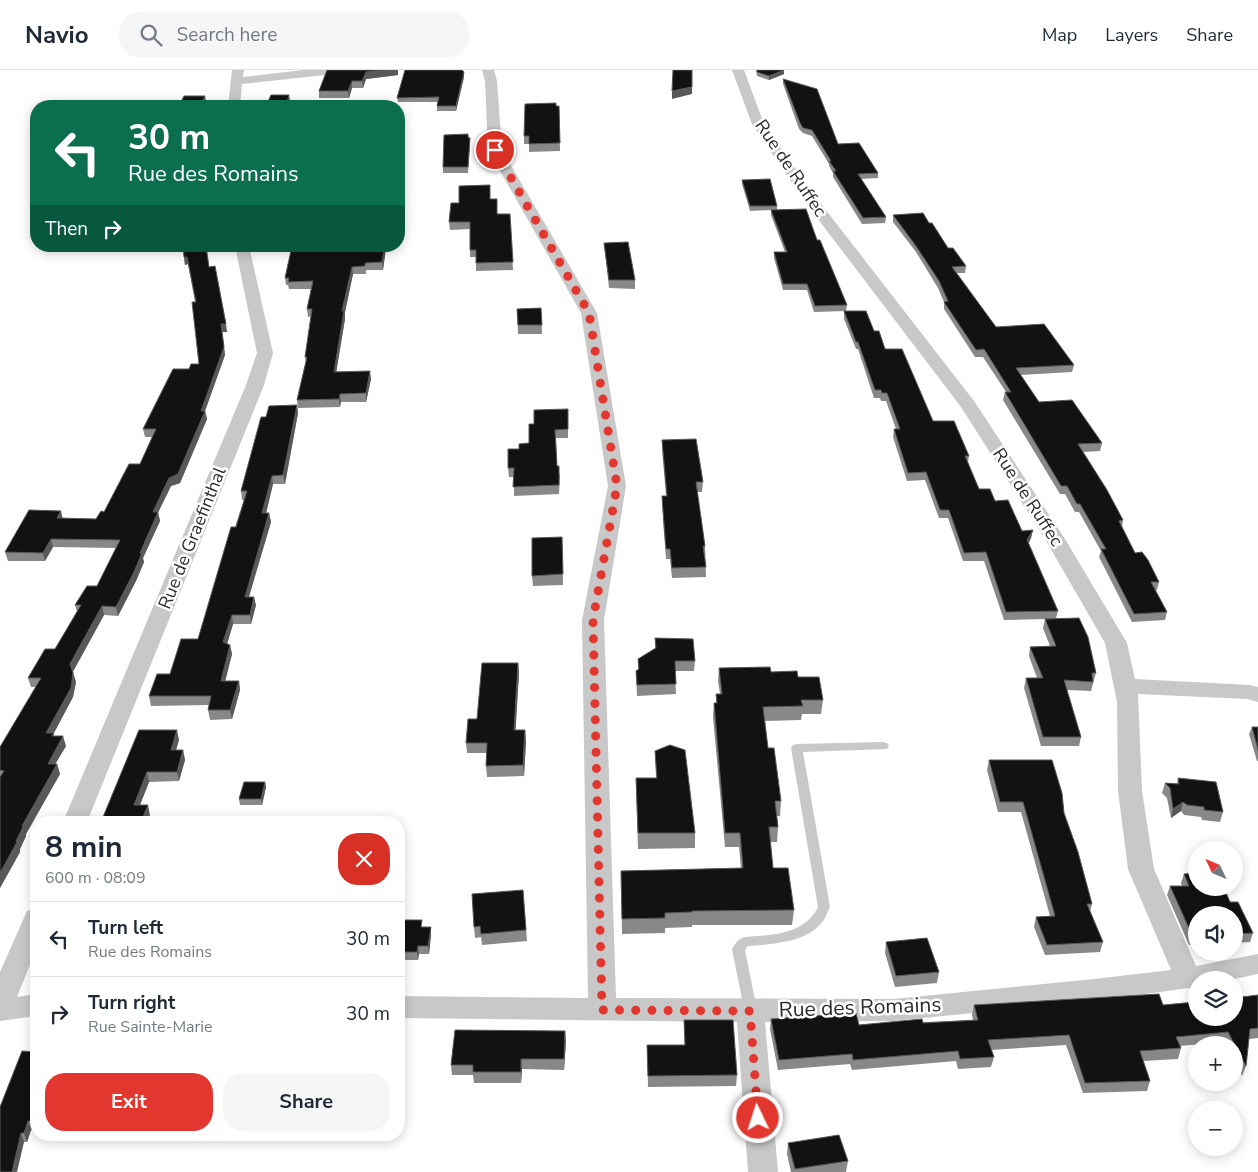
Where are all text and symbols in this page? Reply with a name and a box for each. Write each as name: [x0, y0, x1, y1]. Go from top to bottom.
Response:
search box: [119, 12, 469, 57]
text: Navio: [25, 19, 89, 51]
icon: search: [137, 21, 165, 49]
text: Search here: [177, 22, 277, 48]
text: Map: [1042, 23, 1077, 47]
text: Layers: [1105, 23, 1158, 47]
text: Share: [1186, 23, 1233, 47]
text: 30 m: [128, 114, 210, 161]
street label: Rue de Ruffec: [750, 115, 832, 221]
icon: left: [45, 120, 110, 185]
pin: [474, 129, 516, 171]
icon: arrive: [481, 136, 509, 164]
text: Rue des Romains: [128, 159, 299, 189]
icon: right: [98, 215, 126, 243]
text: Then: [45, 216, 88, 242]
street label: Rue de Ruffec: [987, 443, 1069, 551]
street label: Rue de Graefinthal: [153, 463, 232, 613]
text: 8 min: [45, 827, 123, 868]
button: close: [338, 833, 390, 885]
north arrow: [1188, 841, 1242, 896]
map controls: [1188, 841, 1243, 1156]
text: 600 m · 08:09: [45, 867, 146, 889]
button: sound: [1188, 906, 1243, 961]
text: Turn left: [88, 915, 163, 941]
icon: left: [45, 925, 73, 953]
text: 30 m: [346, 926, 390, 952]
text: Rue des Romains: [88, 941, 212, 963]
button: layers: [1188, 971, 1243, 1026]
text: Turn right: [88, 990, 175, 1016]
street label: Rue des Romains: [778, 990, 942, 1024]
icon: right: [45, 1000, 73, 1028]
text: 30 m: [346, 1001, 390, 1027]
text: Rue Sainte-Marie: [88, 1016, 213, 1038]
button: +: [1188, 1036, 1243, 1091]
button: Exit: [45, 1073, 213, 1131]
button: Share: [223, 1073, 390, 1131]
position arrow: [731, 1091, 783, 1143]
button: −: [1188, 1101, 1243, 1156]

